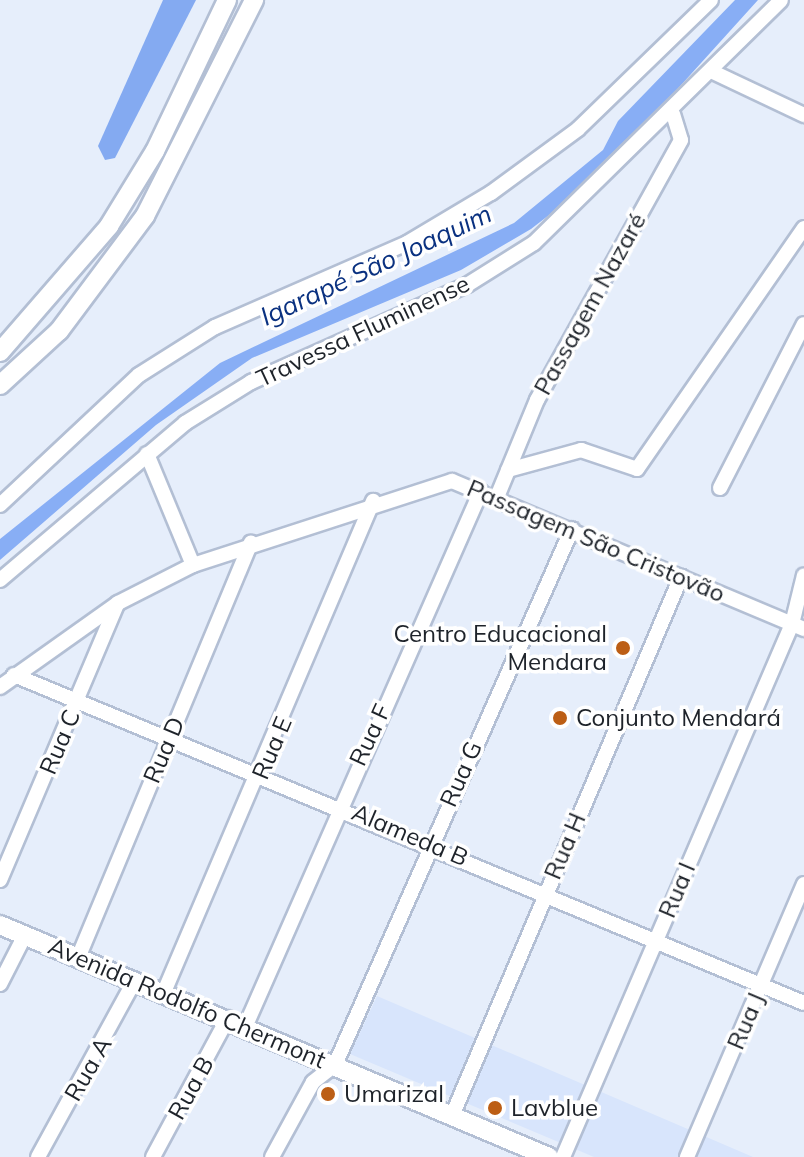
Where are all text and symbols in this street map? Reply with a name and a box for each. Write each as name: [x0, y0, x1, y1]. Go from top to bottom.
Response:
water label: Igarapé São Joaquim: [255, 198, 497, 332]
street label: Passagem Nazaré: [528, 208, 652, 400]
street label: Travessa Fluminense: [252, 269, 474, 393]
street label: Passagem São Cristovão: [463, 474, 729, 608]
place label: Centro Educacional Mendara: [393, 620, 607, 676]
marker: Centro Educacional Mendara: [614, 639, 632, 657]
street label: Rua F: [343, 700, 397, 770]
place label: Conjunto Mendará: [576, 704, 781, 732]
street label: Rua C: [34, 705, 86, 779]
marker: Conjunto Mendará: [551, 709, 569, 727]
street label: Rua E: [246, 712, 298, 784]
street label: Rua D: [137, 713, 191, 787]
street label: Rua G: [434, 737, 488, 811]
street label: Alameda B: [348, 798, 472, 872]
street label: Rua H: [538, 808, 592, 884]
street label: Rua I: [653, 858, 701, 922]
street label: Avenida Rodolfo Chermont: [44, 931, 330, 1075]
street label: Rua J: [721, 988, 771, 1054]
street label: Rua A: [58, 1032, 118, 1106]
street label: Rua B: [162, 1052, 220, 1124]
place label: Umarizal: [344, 1080, 444, 1108]
marker: Umarizal: [319, 1085, 337, 1103]
place label: Lavblue: [511, 1094, 598, 1122]
marker: Lavblue: [486, 1099, 504, 1117]

